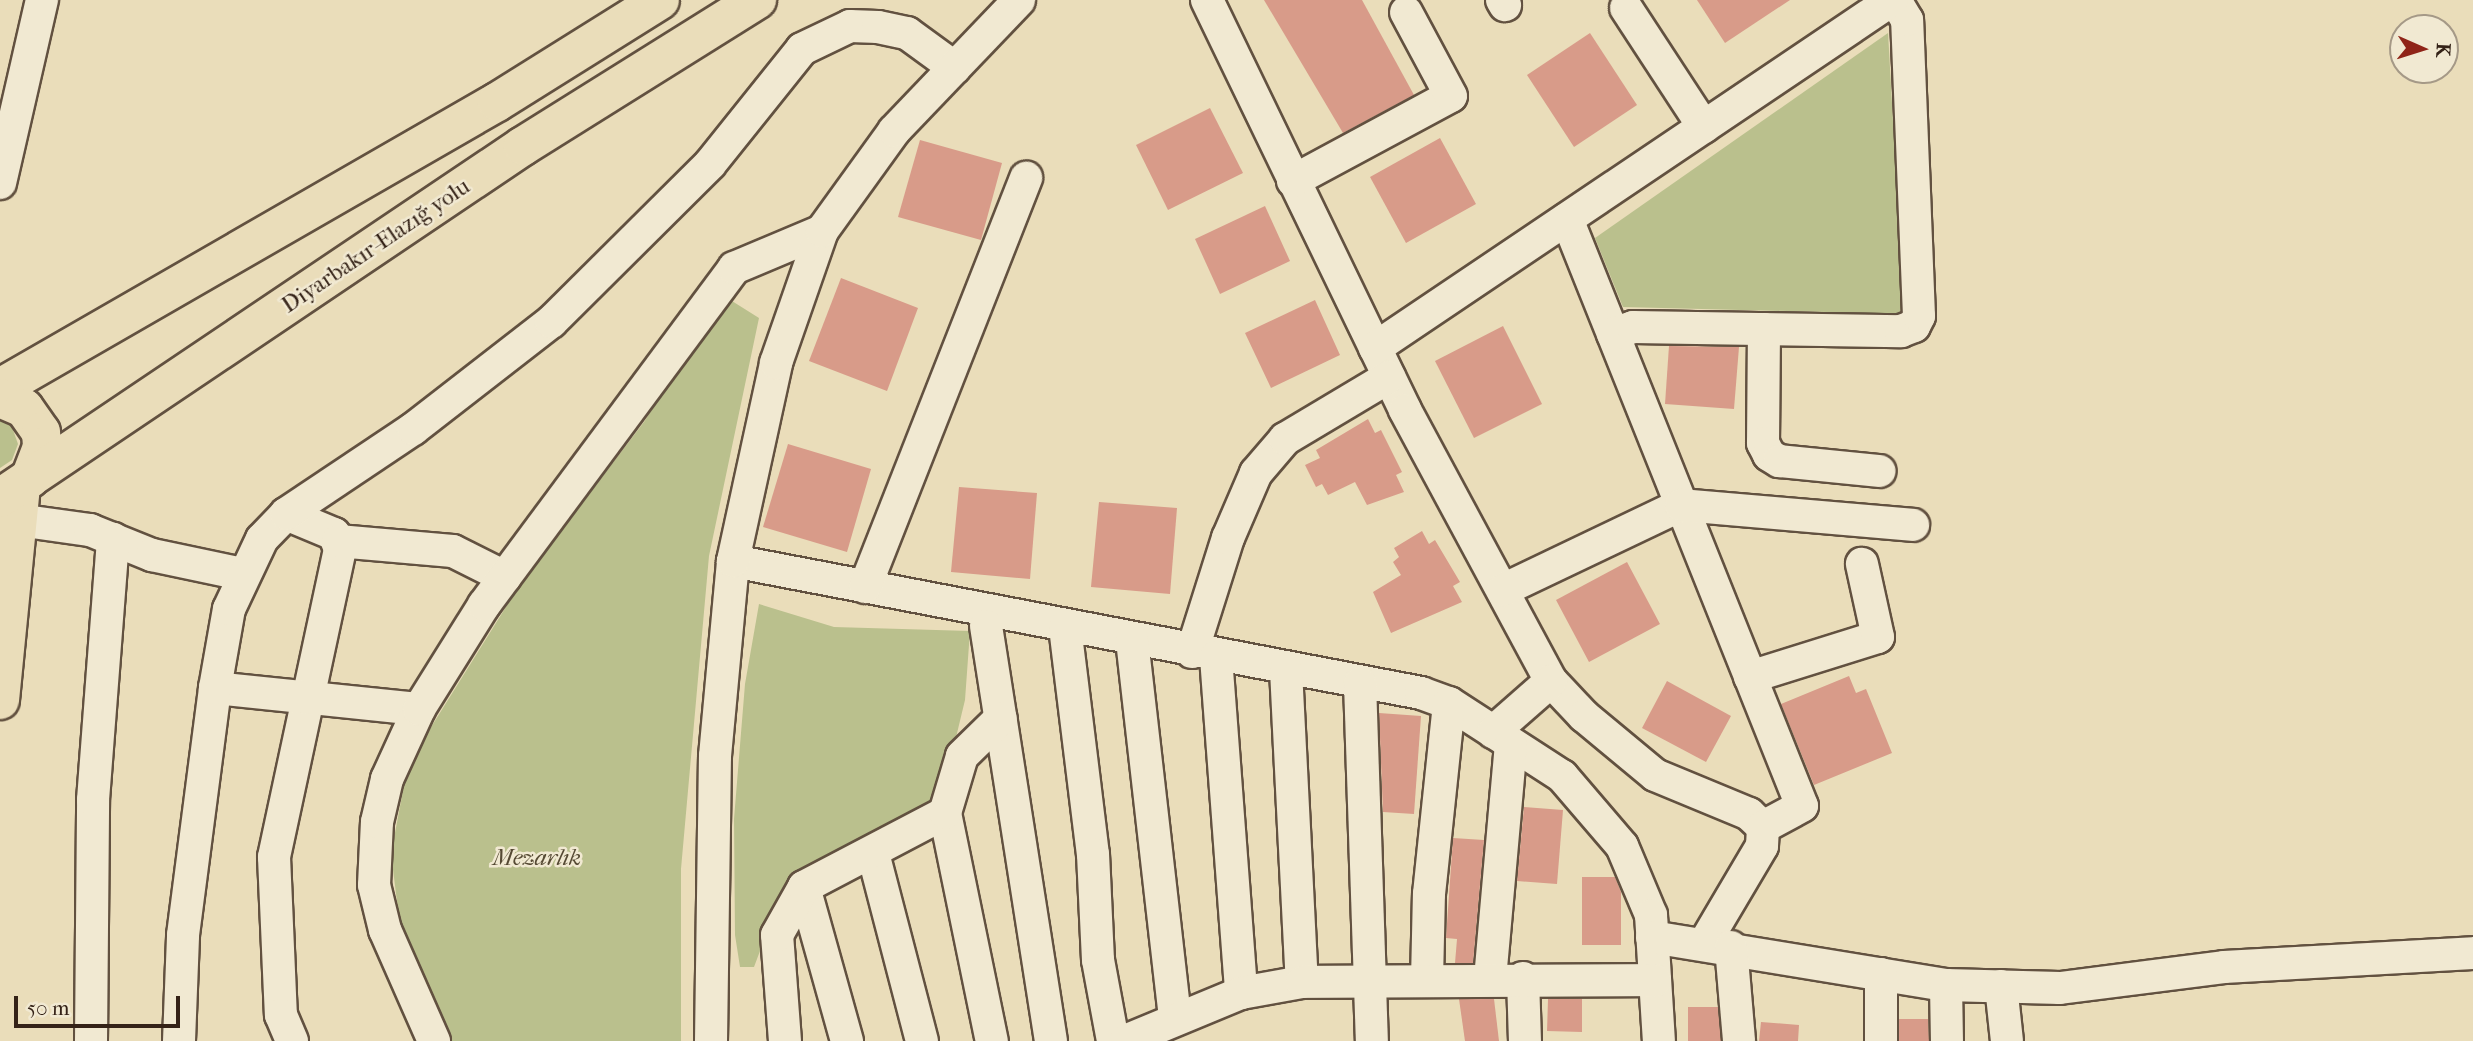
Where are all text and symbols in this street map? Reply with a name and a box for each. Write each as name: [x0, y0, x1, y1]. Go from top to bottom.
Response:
north arrow: [2389, 14, 2459, 84]
text: K: [2432, 43, 2454, 57]
street label: Diyarbakır-Elazığ yolu: [277, 173, 475, 319]
park label: Mezarlık: [493, 844, 581, 872]
scale bar: [18, 982, 184, 1026]
text: 50 m: [27, 996, 70, 1020]

